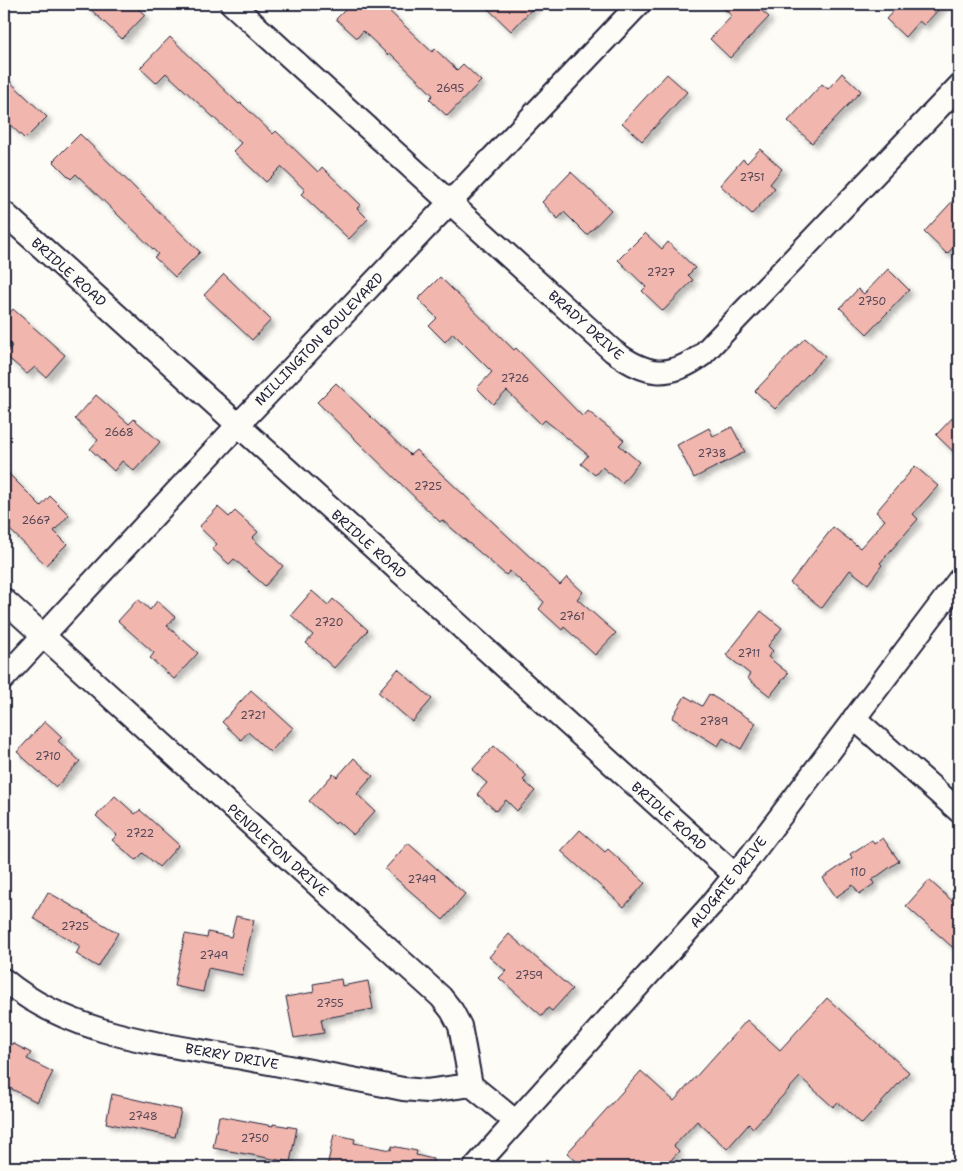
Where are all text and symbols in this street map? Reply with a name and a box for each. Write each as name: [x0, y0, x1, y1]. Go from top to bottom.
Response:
house number: 2695: [436, 81, 464, 96]
house number: 2751: [739, 170, 765, 185]
street label: BRIDLE ROAD: [28, 234, 110, 310]
house number: 2727: [647, 265, 675, 280]
street label: MILLINGTON BOULEVARD: [251, 269, 387, 409]
street label: BRADY DRIVE: [544, 286, 628, 364]
house number: 2750: [858, 294, 886, 309]
house number: 2726: [501, 371, 529, 386]
house number: 2668: [104, 425, 134, 440]
house number: 2738: [698, 446, 726, 461]
house number: 2725: [414, 479, 442, 494]
street label: BRIDLE ROAD: [328, 506, 410, 582]
house number: 2667: [22, 513, 51, 528]
house number: 2761: [559, 609, 585, 624]
house number: 2720: [315, 615, 343, 630]
house number: 2711: [738, 646, 760, 661]
house number: 2721: [240, 708, 266, 723]
house number: 2789: [699, 714, 729, 729]
house number: 2710: [35, 749, 61, 764]
street label: BRIDLE ROAD: [628, 778, 710, 854]
street label: PENDLETON DRIVE: [223, 800, 333, 900]
house number: 2722: [126, 826, 154, 841]
street label: ALDGATE DRIVE: [685, 832, 771, 932]
house number: 110: [850, 865, 866, 880]
house number: 2749: [407, 872, 437, 887]
house number: 2725: [61, 919, 89, 934]
house number: 2749: [199, 948, 229, 963]
house number: 2759: [515, 968, 543, 983]
house number: 2755: [316, 996, 344, 1011]
street label: BERRY DRIVE: [184, 1039, 280, 1073]
house number: 2748: [128, 1109, 158, 1124]
house number: 2750: [241, 1131, 269, 1146]

